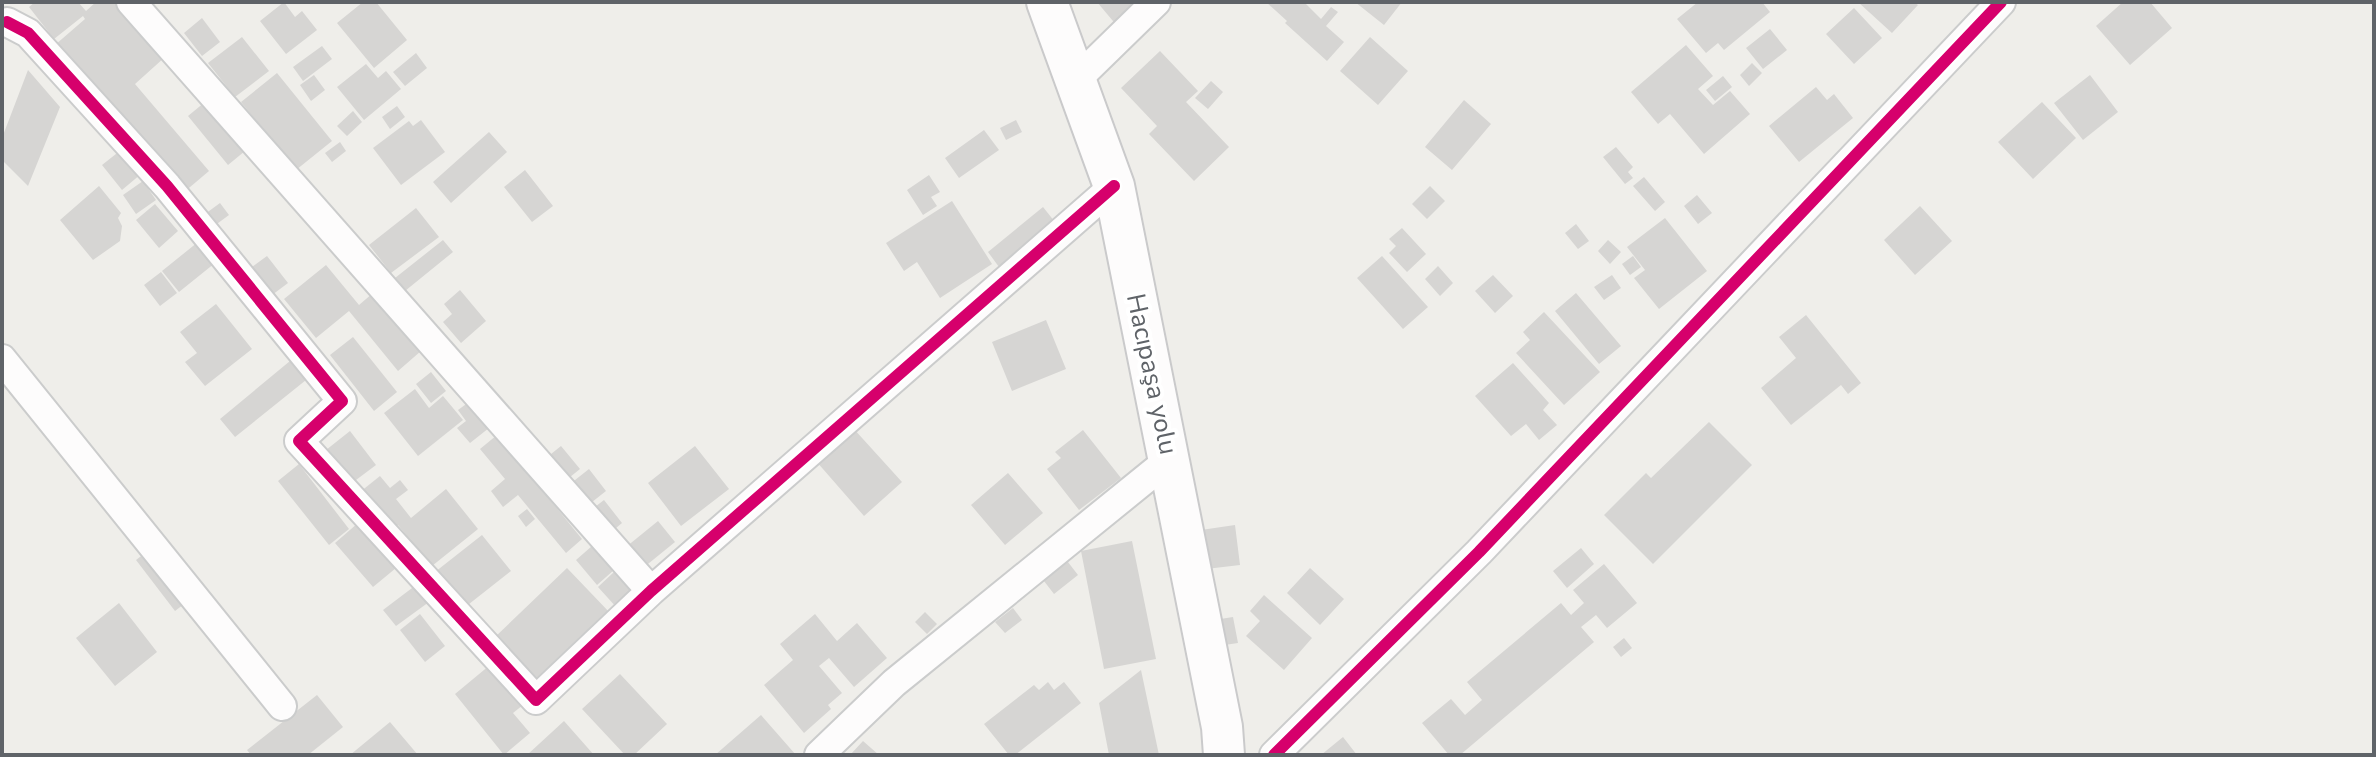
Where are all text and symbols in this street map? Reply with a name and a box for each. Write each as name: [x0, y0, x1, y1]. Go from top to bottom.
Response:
street label: Hacıpaşa yolu: [1118, 290, 1186, 458]

